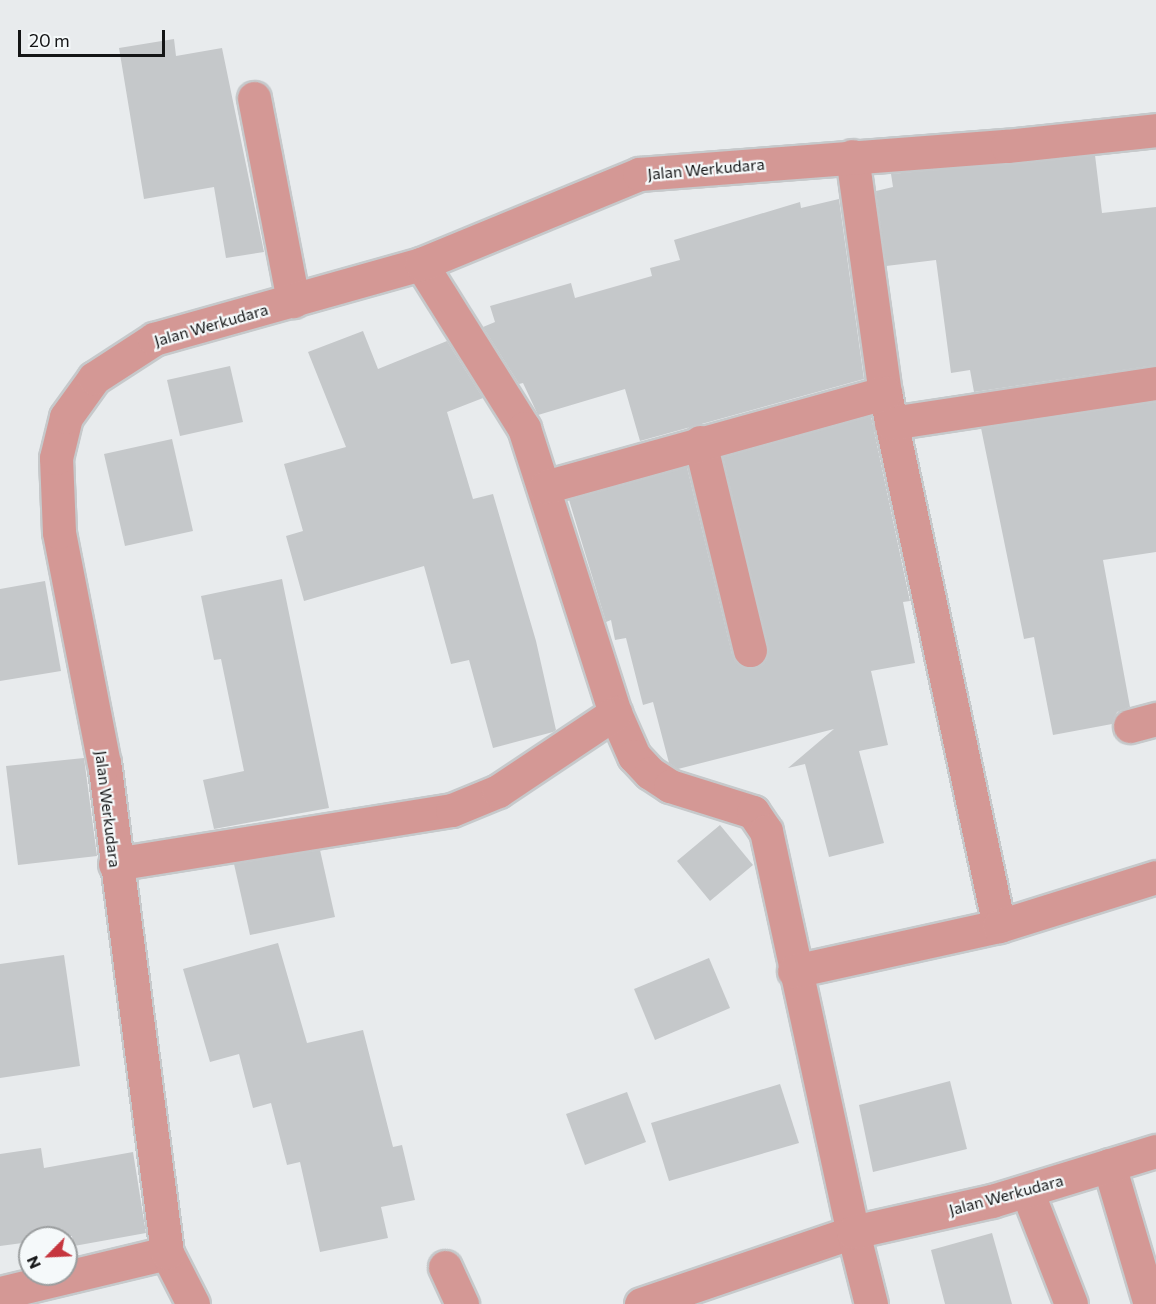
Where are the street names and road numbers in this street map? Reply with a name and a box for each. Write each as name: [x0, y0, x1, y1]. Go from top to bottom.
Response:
street label: Jalan Werkudara: [647, 154, 765, 184]
street label: Jalan Werkudara: [152, 300, 270, 350]
street label: Jalan Werkudara: [91, 750, 125, 868]
street label: Jalan Werkudara: [947, 1171, 1065, 1219]

